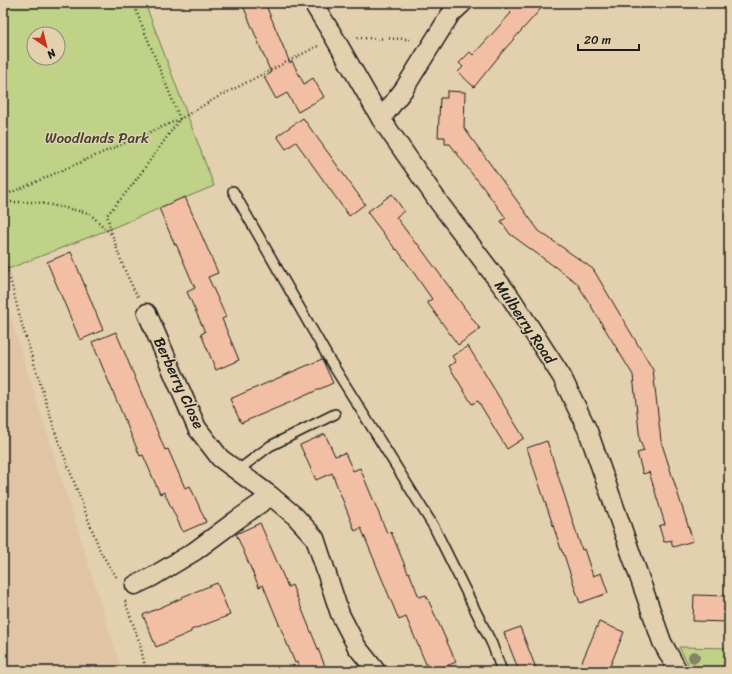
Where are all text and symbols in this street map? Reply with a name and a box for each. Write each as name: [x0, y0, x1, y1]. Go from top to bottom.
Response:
north arrow: [26, 26, 66, 66]
scale bar: [578, 26, 639, 52]
text: 20 m: [584, 29, 611, 51]
text: N: [43, 43, 61, 64]
park label: Woodlands Park: [45, 125, 150, 151]
street label: Mulberry Road: [487, 275, 563, 370]
street label: Berberry Close: [146, 333, 212, 434]

